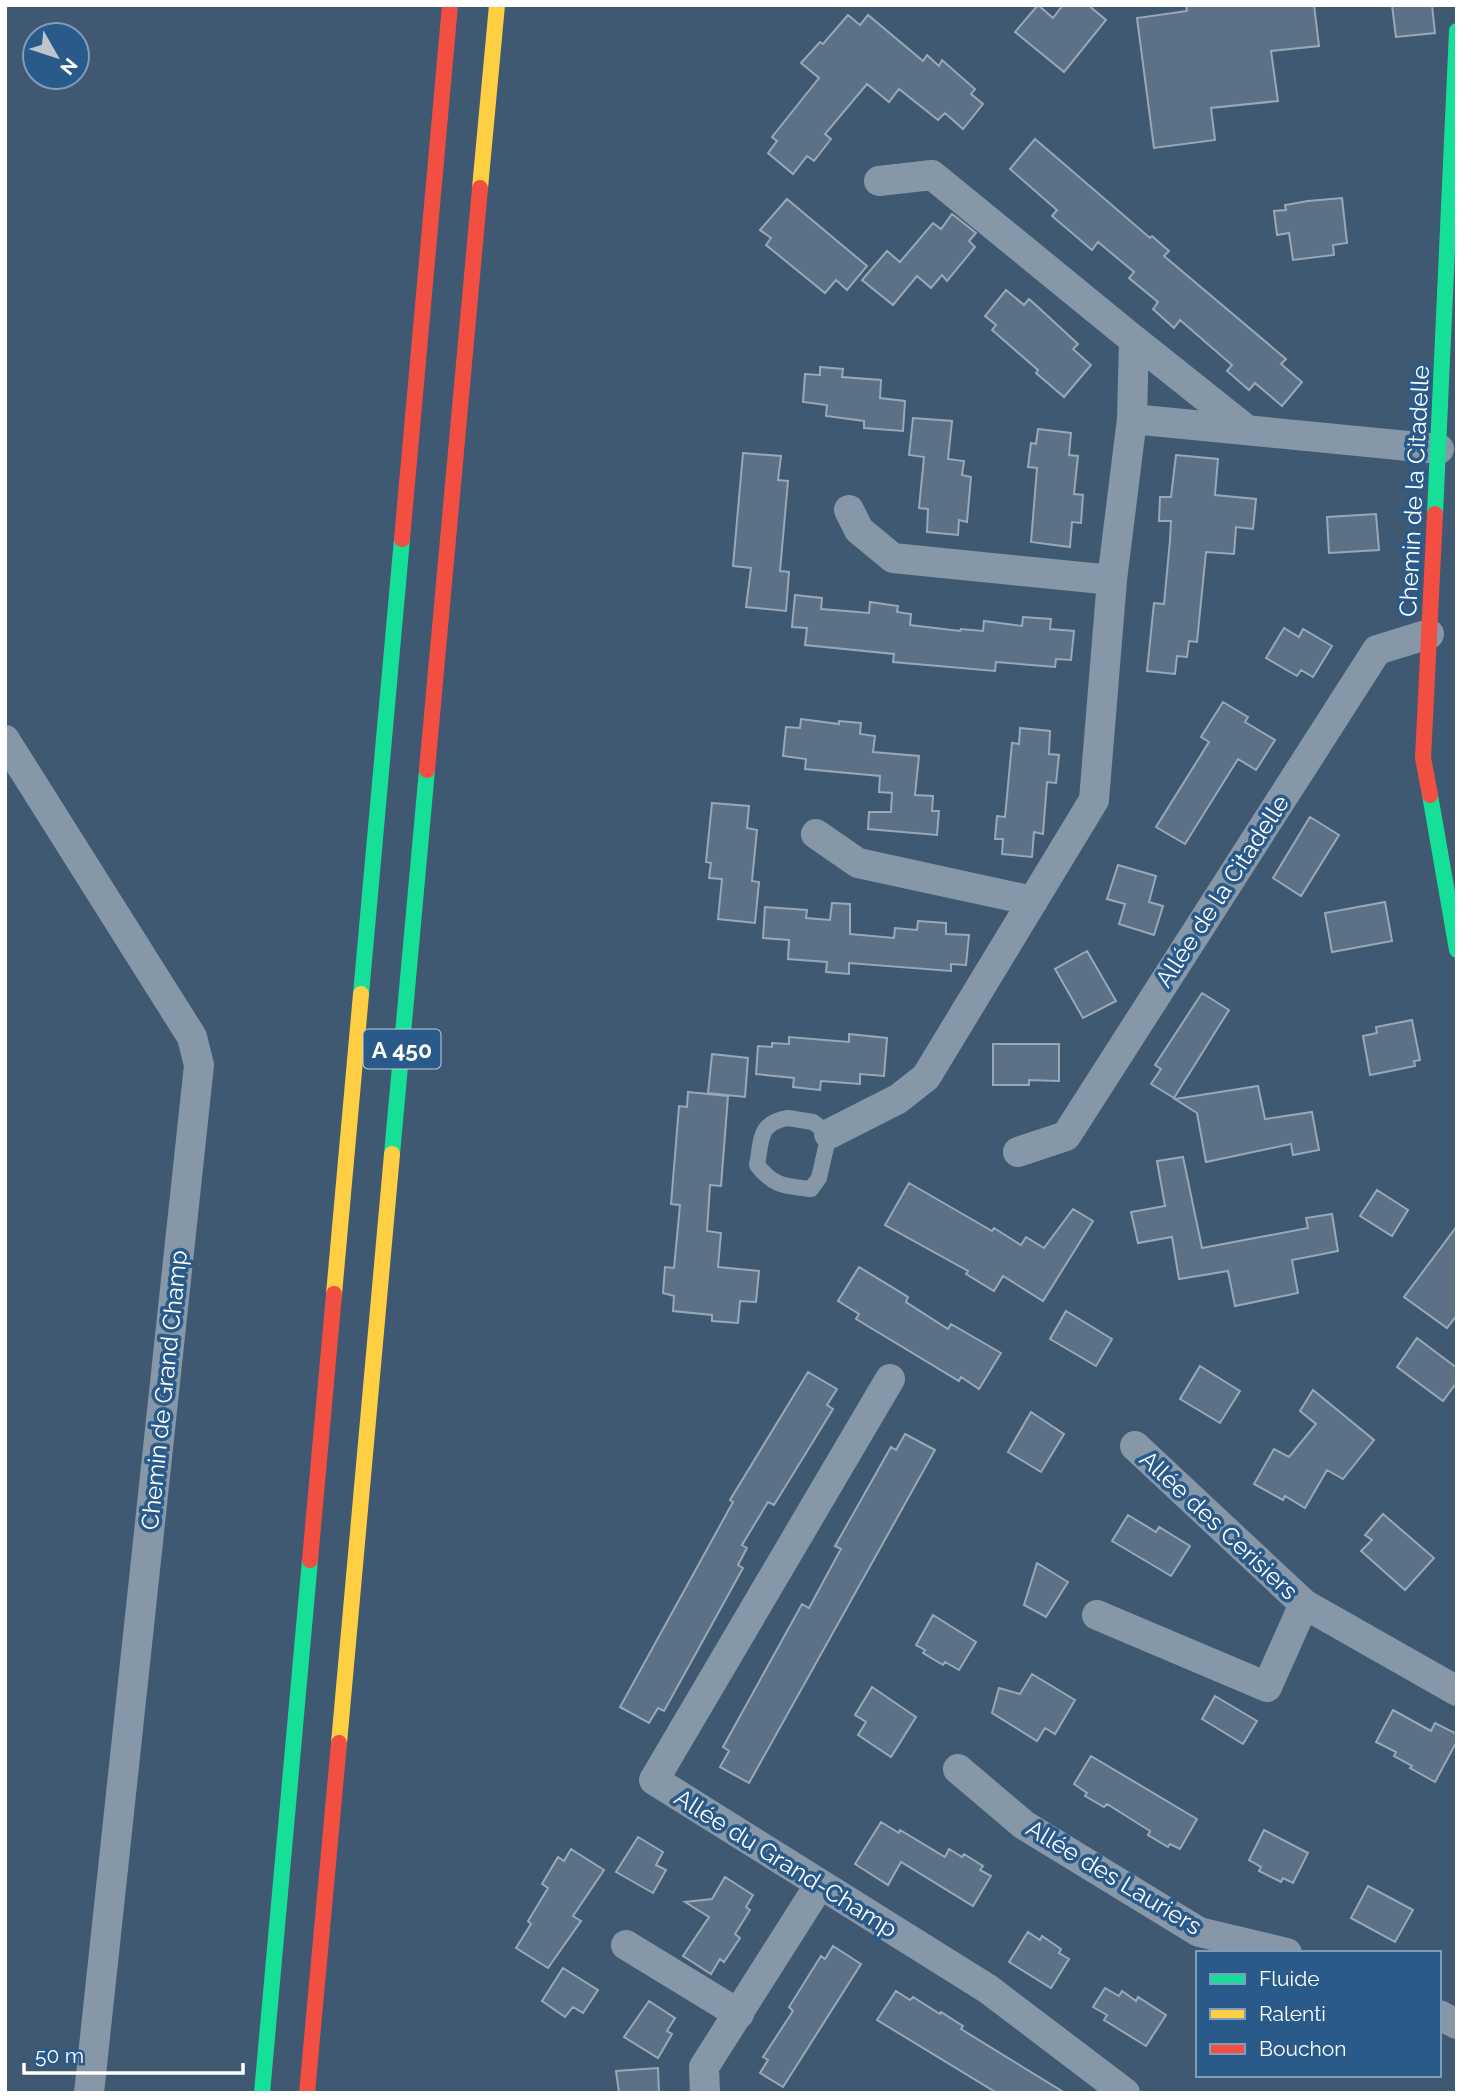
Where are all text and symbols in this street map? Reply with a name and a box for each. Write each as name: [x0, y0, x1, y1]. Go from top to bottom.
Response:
north arrow: [21, 21, 91, 91]
text: N: [56, 54, 82, 79]
street label: Chemin de la Citadelle: [1393, 365, 1435, 617]
street label: Allée de la Citadelle: [1149, 789, 1295, 993]
road number: A 450: [364, 1030, 440, 1068]
street label: Chemin de Grand Champ: [135, 1249, 193, 1531]
street label: Allée des Cerisiers: [1134, 1444, 1304, 1606]
street label: Allée du Grand-Champ: [669, 1783, 903, 1943]
street label: Allée des Lauriers: [1021, 1813, 1207, 1941]
legend: [1196, 1951, 1441, 2077]
text: Fluide: [1259, 1966, 1320, 1991]
text: Ralenti: [1259, 2001, 1326, 2026]
scale bar: [24, 2032, 243, 2076]
text: Bouchon: [1259, 2036, 1346, 2061]
text: 50 m: [35, 2043, 84, 2068]

